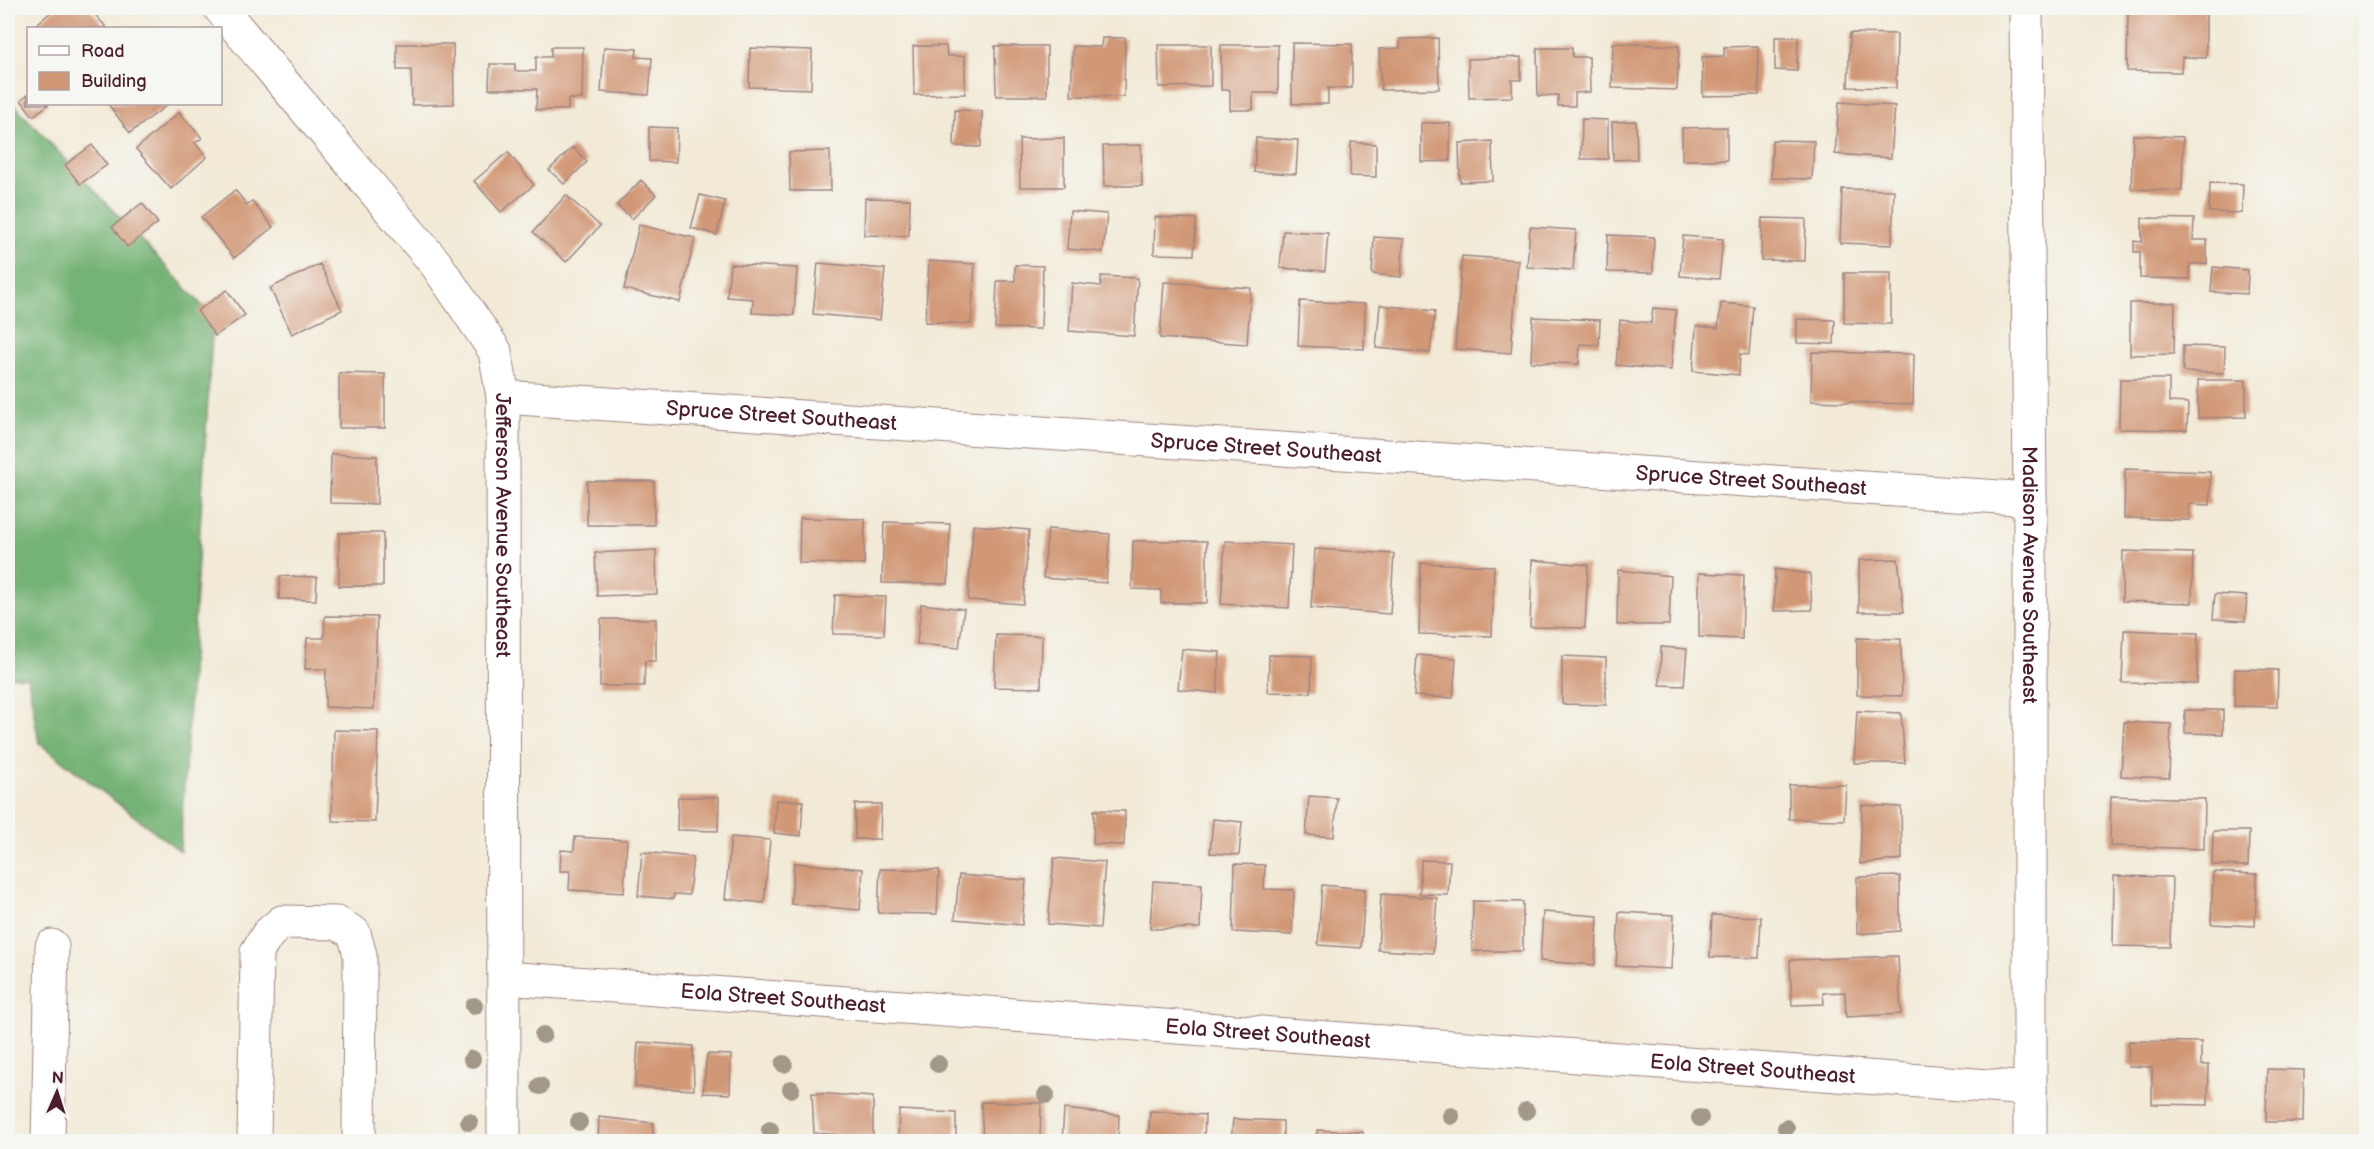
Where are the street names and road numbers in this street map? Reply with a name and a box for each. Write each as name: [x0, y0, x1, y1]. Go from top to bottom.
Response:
street label: Jefferson Avenue Southeast: [490, 393, 516, 658]
street label: Spruce Street Southeast: [665, 395, 898, 436]
street label: Spruce Street Southeast: [1150, 428, 1383, 468]
street label: Madison Avenue Southeast: [2017, 446, 2043, 705]
street label: Spruce Street Southeast: [1635, 460, 1868, 501]
street label: Eola Street Southeast: [680, 978, 887, 1018]
street label: Eola Street Southeast: [1164, 1014, 1372, 1054]
street label: Eola Street Southeast: [1649, 1049, 1857, 1089]

